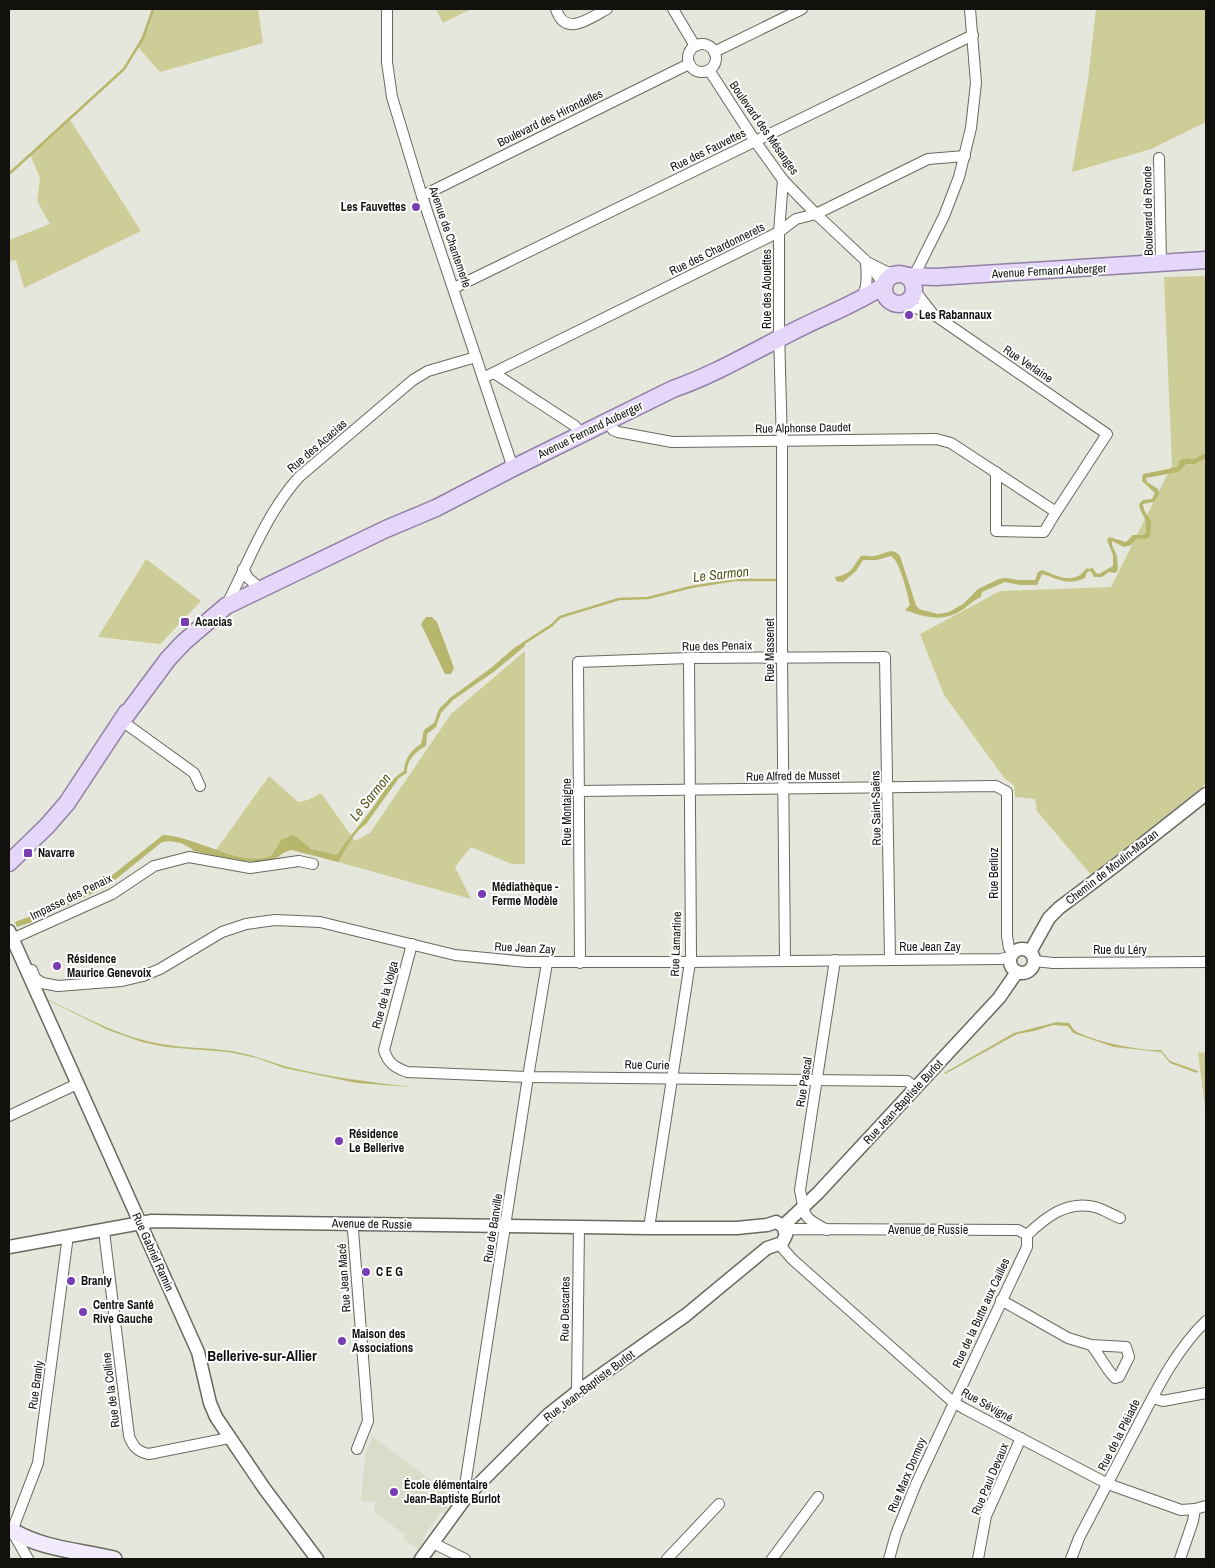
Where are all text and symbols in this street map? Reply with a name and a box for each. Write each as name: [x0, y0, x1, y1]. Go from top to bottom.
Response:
street label: Boulevard des Mésanges: [726, 78, 802, 178]
street label: Boulevard des Hirondelles: [495, 85, 605, 150]
street label: Rue des Fauvettes: [668, 125, 748, 175]
street label: Boulevard de Ronde: [1139, 166, 1157, 256]
street label: Avenue de Chantemerle: [425, 183, 475, 290]
place label: Les Fauvettes: [341, 199, 407, 215]
marker: Les Fauvettes: [410, 201, 422, 213]
street label: Rue des Chardonnerets: [667, 219, 768, 279]
street label: Rue des Alouettes: [759, 249, 775, 329]
street label: Avenue Fernand Auberger: [990, 260, 1107, 282]
place label: Les Rabannaux: [919, 307, 992, 323]
marker: Les Rabannaux: [903, 309, 915, 321]
street label: Rue Verlaine: [1000, 341, 1056, 387]
street label: Avenue Fernand Auberger: [534, 397, 646, 463]
street label: Rue des Acacias: [284, 416, 350, 476]
street label: Rue Alphonse Daudet: [755, 419, 851, 437]
water label: Le Sarmon: [692, 562, 750, 586]
place label: Acacias: [195, 614, 233, 630]
marker: Acacias: [179, 616, 191, 628]
street label: Rue Massenet: [762, 618, 778, 682]
street label: Rue des Penaix: [682, 637, 752, 655]
street label: Rue Alfred de Musset: [746, 767, 840, 785]
water label: Le Sarmon: [345, 770, 395, 824]
street label: Rue Saint-Saëns: [867, 770, 885, 846]
street label: Rue Montaigne: [559, 778, 575, 846]
street label: Chemin de Moulin-Mazan: [1062, 826, 1162, 908]
place label: Navarre: [38, 845, 75, 861]
marker: Navarre: [22, 847, 34, 859]
street label: Rue Berlioz: [986, 847, 1002, 899]
street label: Impasse des Penaix: [27, 870, 115, 924]
place label: Médiathèque - Ferme Modèle: [492, 879, 559, 909]
marker: Médiathèque - Ferme Modèle: [476, 888, 488, 900]
street label: Rue Lamartine: [667, 911, 685, 977]
street label: Rue Jean Zay: [494, 938, 556, 958]
street label: Rue Jean Zay: [899, 939, 961, 955]
street label: Rue du Léry: [1093, 942, 1147, 958]
place label: Résidence Maurice Genevoix: [67, 951, 152, 981]
street label: Rue de la Volga: [368, 959, 402, 1031]
marker: Résidence Maurice Genevoix: [51, 960, 63, 972]
street label: Rue Pascal: [792, 1056, 816, 1108]
street label: Rue Jean-Baptiste Burlot: [860, 1056, 947, 1148]
street label: Rue Curie: [624, 1057, 670, 1073]
place label: Résidence Le Bellerive: [349, 1126, 405, 1156]
marker: Résidence Le Bellerive: [333, 1135, 345, 1147]
street label: Rue de Banville: [480, 1192, 506, 1264]
street label: Rue Gabriel Ramin: [128, 1210, 178, 1294]
street label: Avenue de Russie: [331, 1215, 412, 1233]
street label: Avenue de Russie: [887, 1222, 968, 1238]
street label: Rue Jean Macé: [334, 1243, 354, 1313]
street label: Rue de la Butte aux Cailles: [949, 1256, 1013, 1370]
place label: C E G: [376, 1264, 403, 1280]
marker: C E G: [360, 1266, 372, 1278]
place label: Branly: [81, 1273, 112, 1289]
marker: Branly: [65, 1275, 77, 1287]
street label: Rue Descartes: [556, 1276, 574, 1342]
place label: Centre Santé Rive Gauche: [93, 1297, 154, 1327]
marker: Centre Santé Rive Gauche: [77, 1306, 89, 1318]
place label: Maison des Associations: [352, 1326, 414, 1356]
marker: Maison des Associations: [336, 1335, 348, 1347]
district label: Bellerive-sur-Allier: [207, 1345, 317, 1366]
street label: Rue Jean-Baptiste Burlot: [540, 1346, 638, 1425]
street label: Rue de la Colline: [98, 1352, 124, 1428]
street label: Rue Branly: [25, 1360, 47, 1410]
street label: Rue Sévigné: [958, 1384, 1016, 1426]
street label: Rue de la Pléiade: [1094, 1397, 1144, 1473]
street label: Rue Marx Dormoy: [884, 1435, 930, 1515]
street label: Rue Paul Devaux: [968, 1441, 1012, 1517]
place label: École élémentaire Jean-Baptiste Burlot: [404, 1477, 501, 1507]
marker: École élémentaire Jean-Baptiste Burlot: [388, 1486, 400, 1498]

